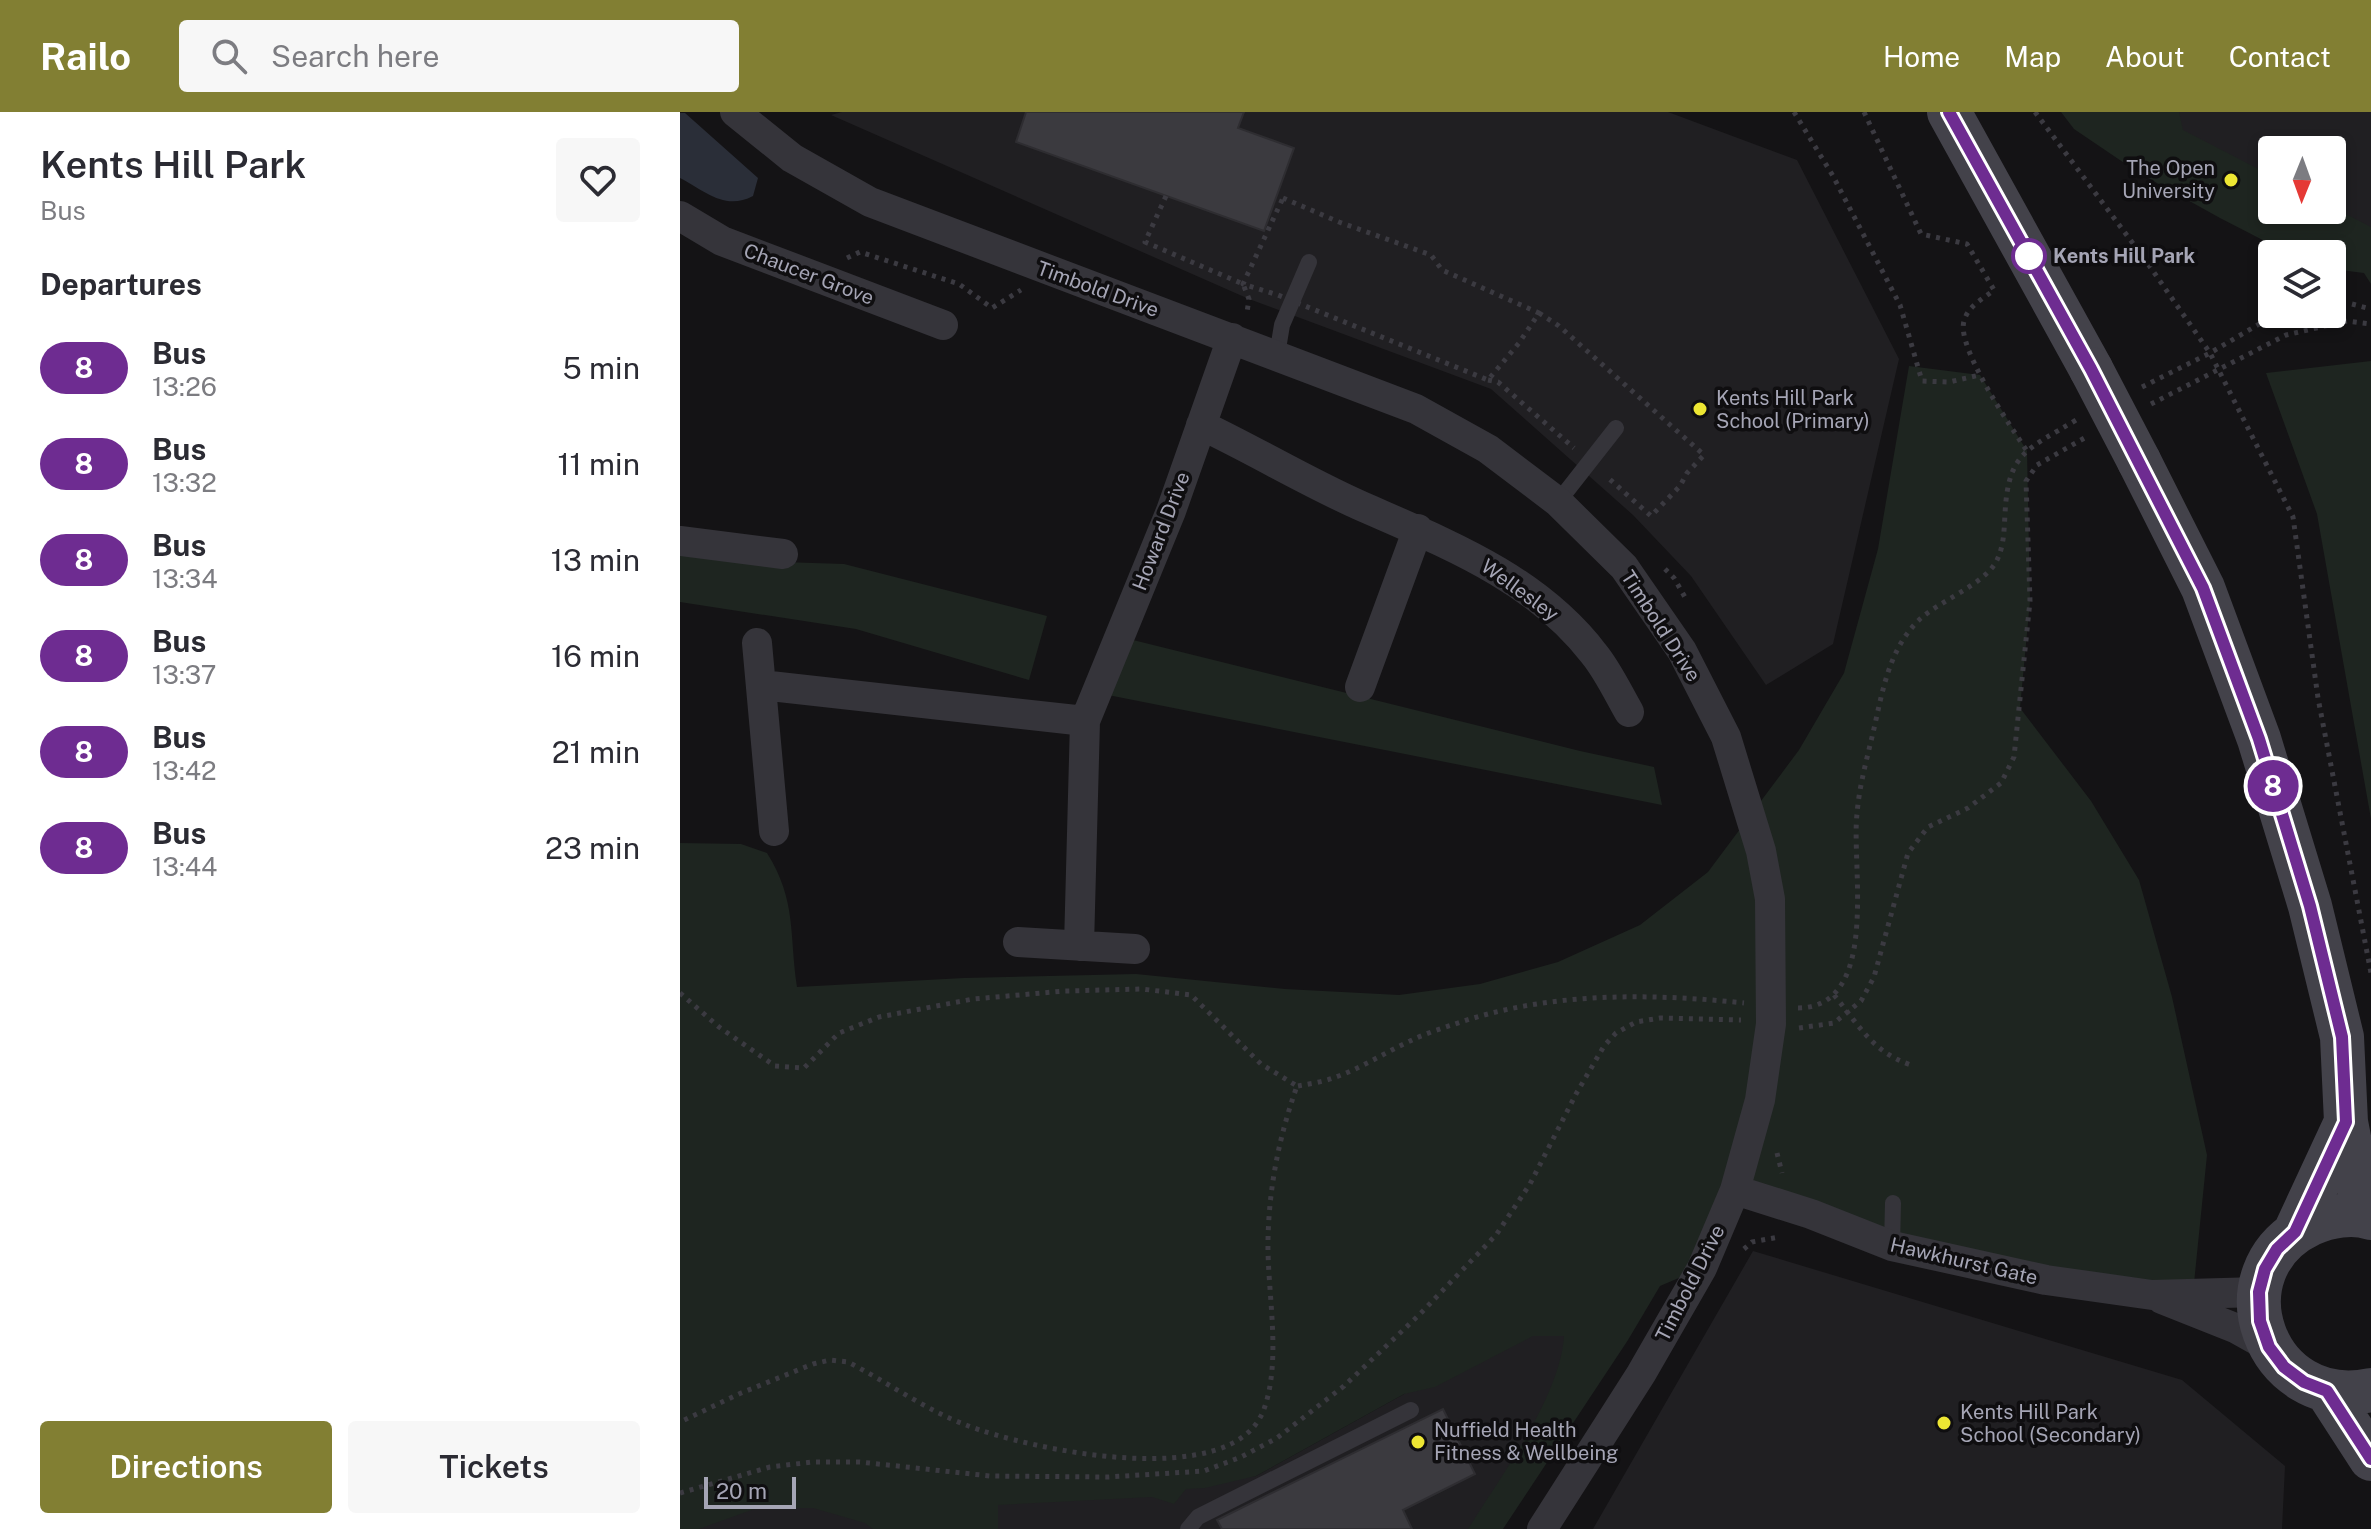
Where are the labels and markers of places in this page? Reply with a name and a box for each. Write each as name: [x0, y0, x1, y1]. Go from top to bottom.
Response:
place label: The Open University: [2122, 156, 2215, 203]
marker: The Open University: [2222, 171, 2240, 189]
marker: Kents Hill Park: [2012, 239, 2046, 273]
place label: Kents Hill Park: [2053, 244, 2195, 268]
place label: Kents Hill Park School (Primary): [1716, 386, 1870, 433]
marker: Kents Hill Park School (Primary): [1691, 400, 1709, 418]
place label: Kents Hill Park School (Secondary): [1960, 1400, 2141, 1447]
marker: Kents Hill Park School (Secondary): [1935, 1414, 1953, 1432]
place label: Nuffield Health Fitness & Wellbeing: [1434, 1418, 1619, 1465]
marker: Nuffield Health Fitness & Wellbeing: [1409, 1433, 1427, 1451]

